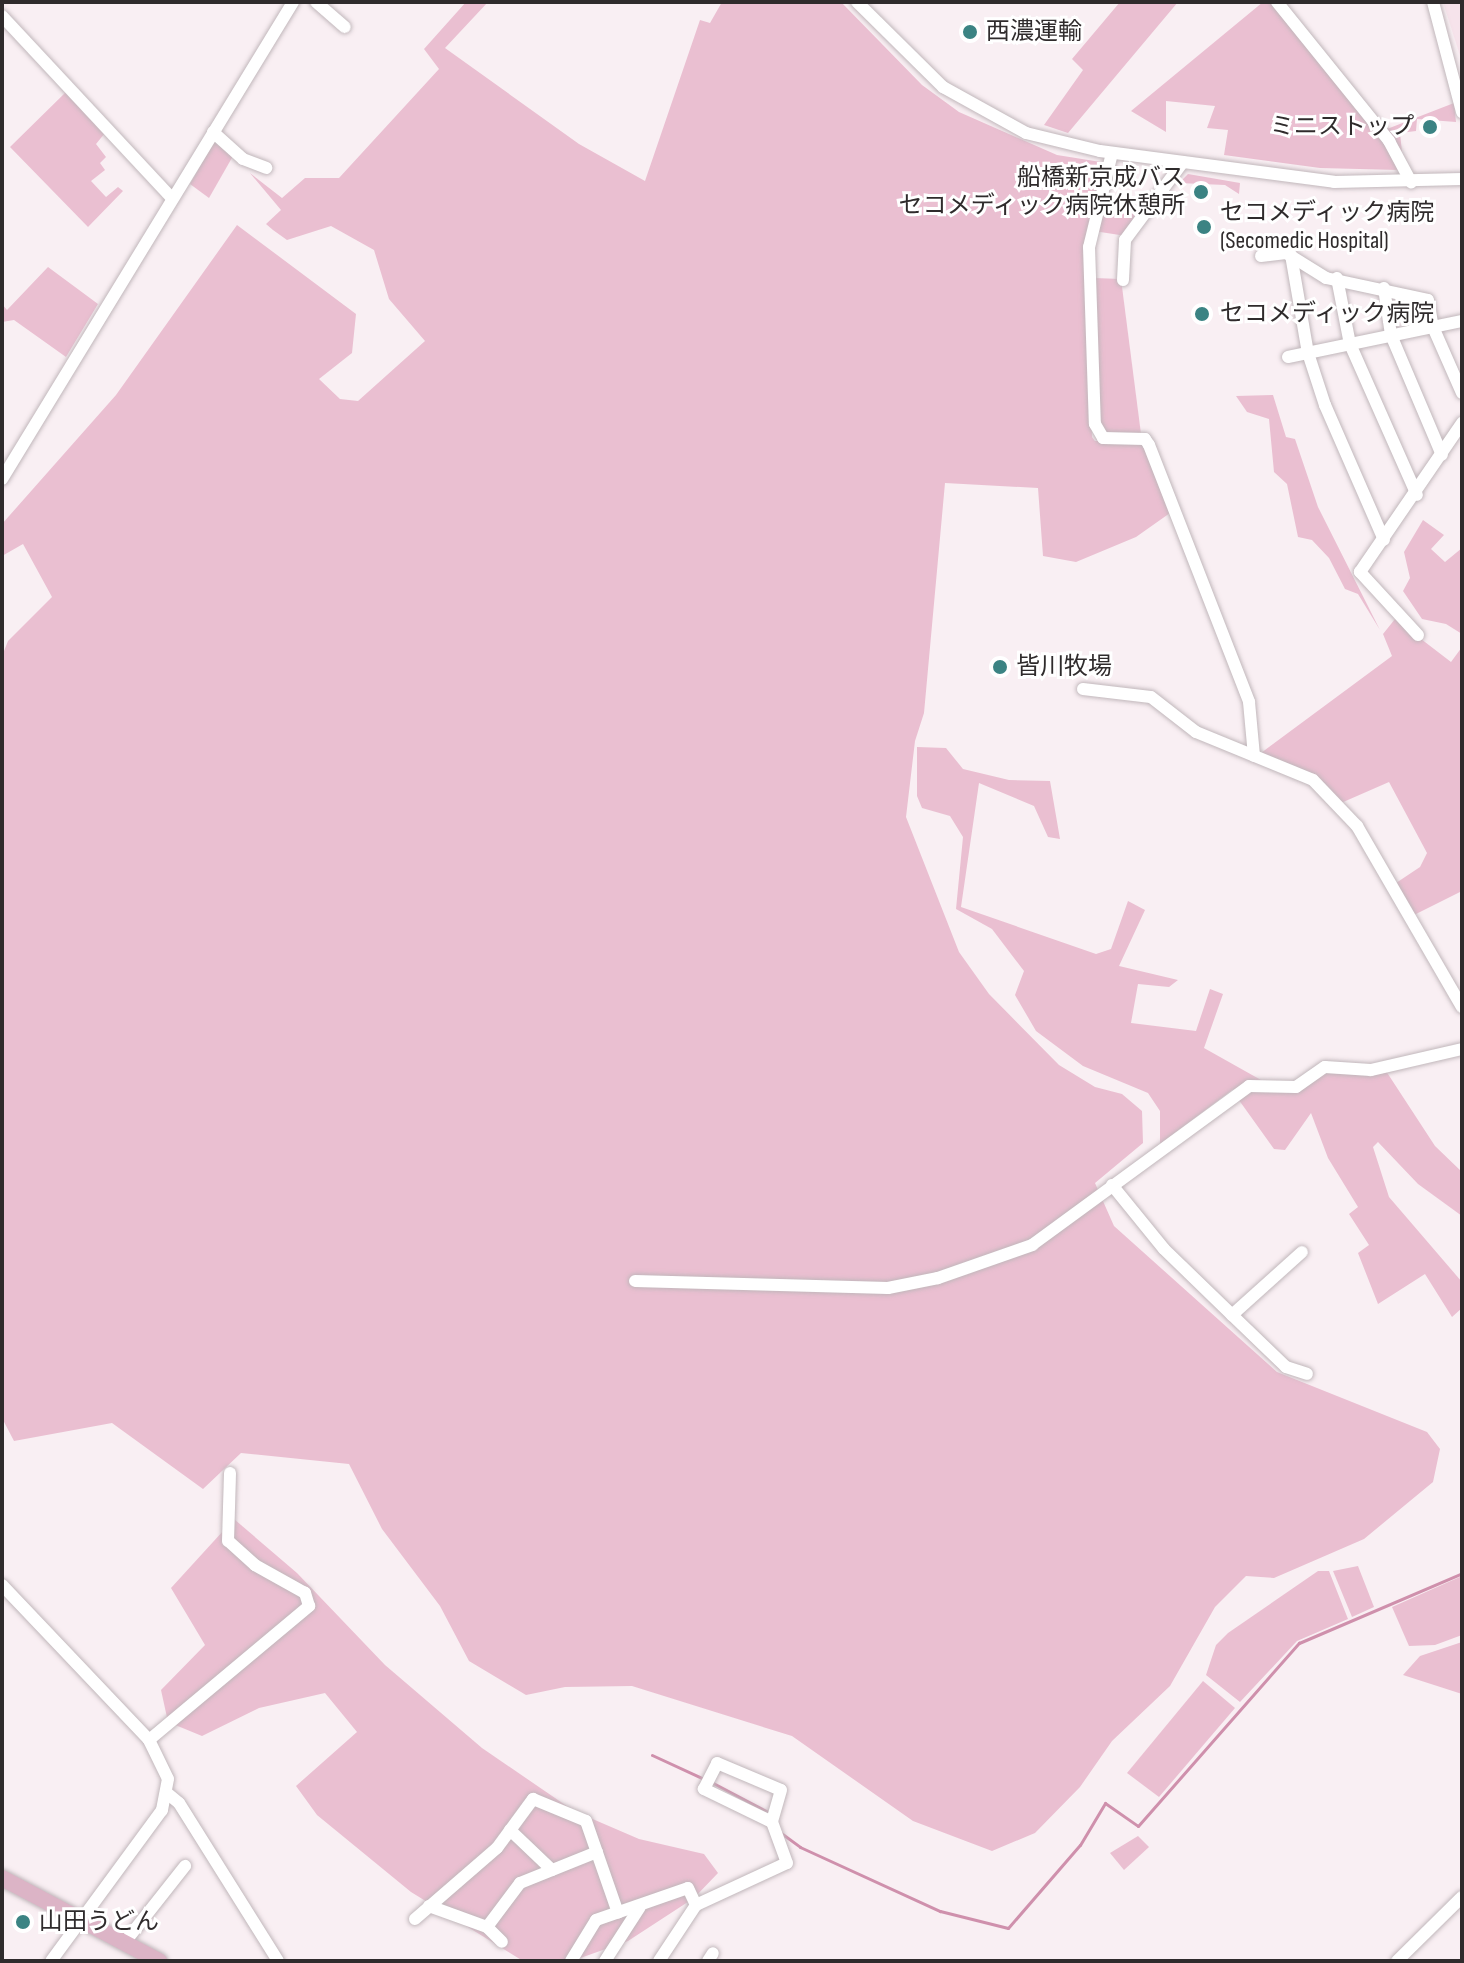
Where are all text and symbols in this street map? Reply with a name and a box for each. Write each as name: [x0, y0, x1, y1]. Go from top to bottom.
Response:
place label: 西濃運輸: [986, 18, 1082, 46]
marker: 西濃運輸: [961, 23, 979, 41]
place label: ミニストップ: [1270, 113, 1414, 141]
marker: ミニストップ: [1421, 118, 1439, 136]
place label: 船橋新京成バス セコメディック病院休憩所: [897, 164, 1185, 220]
marker: 船橋新京成バス セコメディック病院休憩所: [1192, 183, 1210, 201]
place label: セコメディック病院 (Secomedic Hospital): [1220, 199, 1436, 255]
marker: セコメディック病院 (Secomedic Hospital): [1195, 218, 1213, 236]
place label: セコメディック病院: [1220, 300, 1436, 328]
marker: セコメディック病院: [1191, 303, 1213, 325]
place label: 皆川牧場: [1016, 653, 1112, 681]
marker: 皆川牧場: [991, 658, 1009, 676]
place label: 山田うどん: [39, 1908, 159, 1936]
marker: 山田うどん: [14, 1913, 32, 1931]

